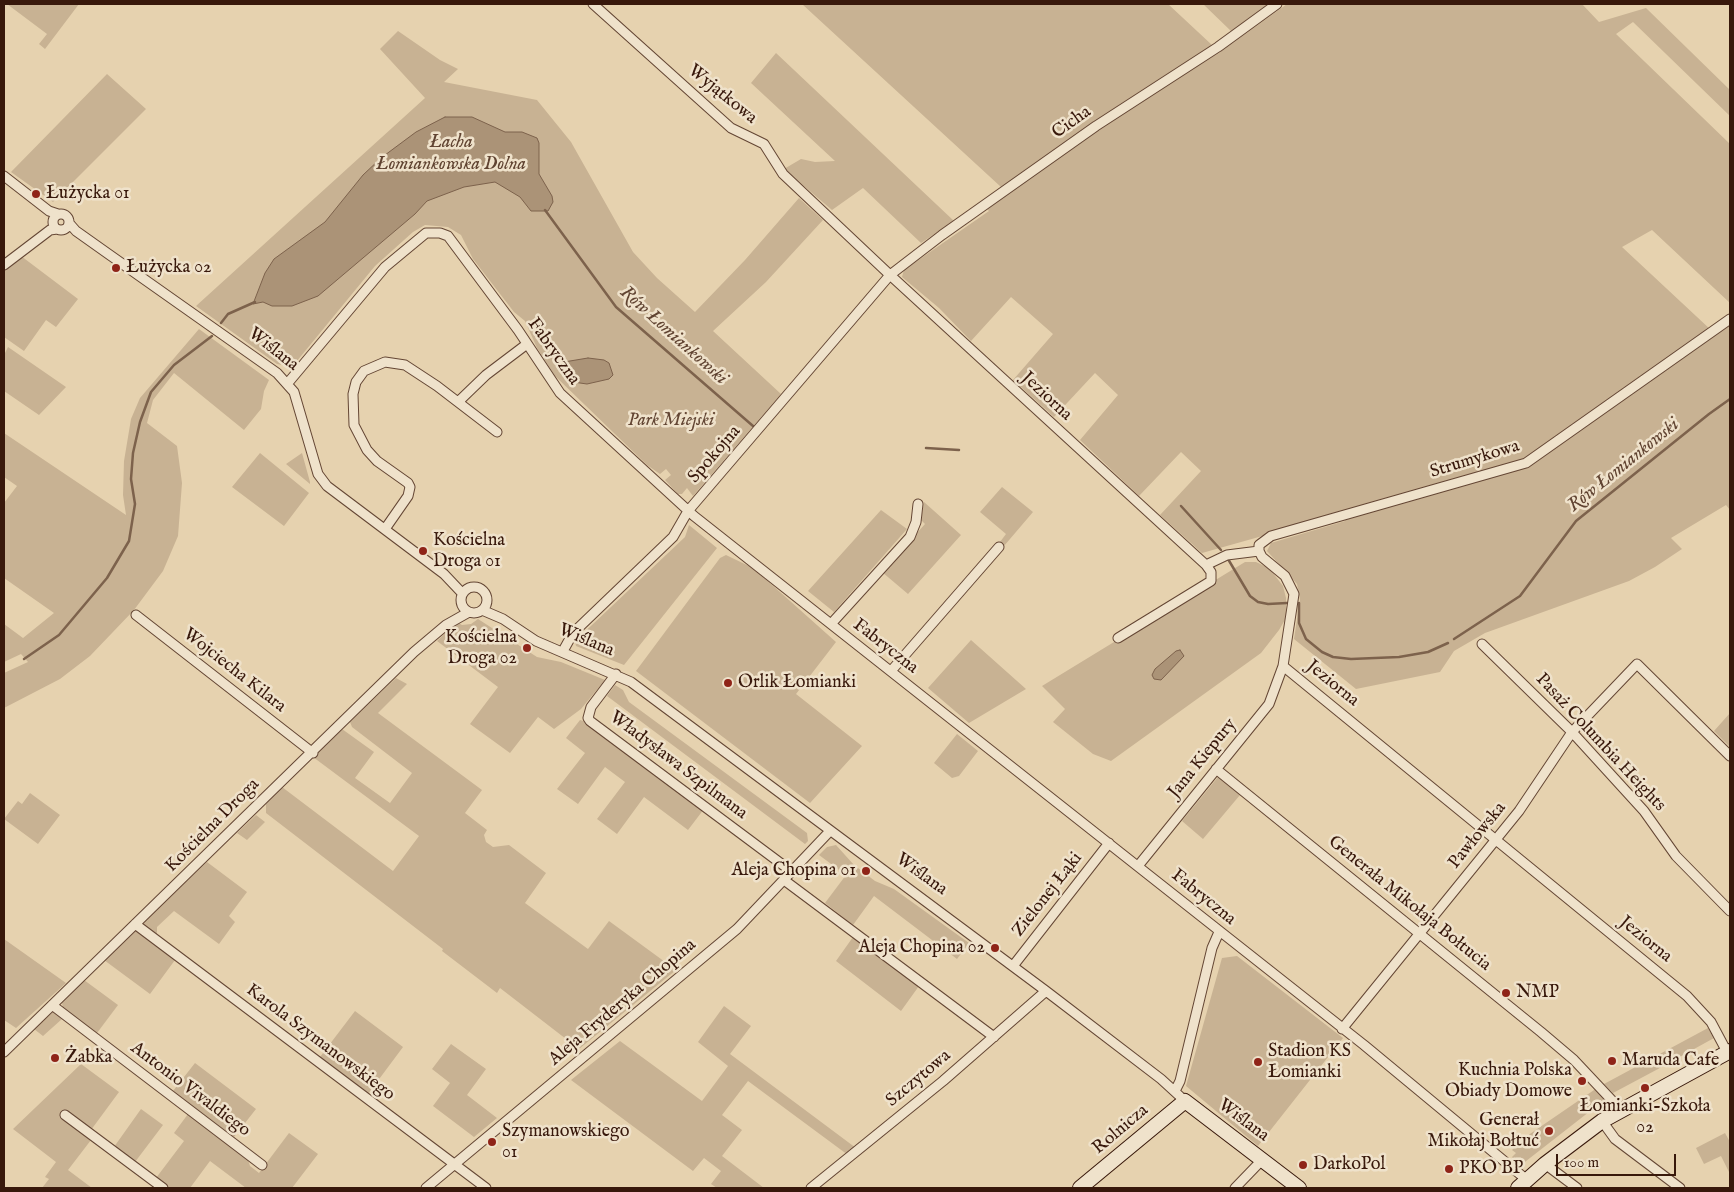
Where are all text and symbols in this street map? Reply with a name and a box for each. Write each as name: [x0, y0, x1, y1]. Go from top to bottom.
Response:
street label: Wyjątkowa: [683, 61, 761, 129]
street label: Cicha: [1048, 102, 1096, 144]
water label: Łacha Łomiankowska Dolna: [376, 132, 526, 176]
place label: Łużycka 01: [46, 183, 130, 205]
marker: Łużycka 01: [30, 188, 42, 200]
place label: Łużycka 02: [126, 257, 211, 279]
marker: Łużycka 02: [110, 262, 122, 274]
water label: Rów Łomiankowski: [615, 282, 731, 390]
street label: Fabryczna: [522, 314, 584, 390]
street label: Wiślana: [243, 324, 303, 376]
street label: Jeziorna: [1016, 368, 1076, 426]
park label: Park Miejski: [628, 410, 714, 432]
water label: Rów Łomiankowski: [1564, 414, 1684, 518]
street label: Spokojna: [684, 422, 746, 488]
street label: Strumykowa: [1428, 436, 1522, 484]
place label: Kościelna Droga 01: [433, 530, 505, 572]
marker: Kościelna Droga 01: [417, 545, 429, 557]
street label: Fabryczna: [848, 615, 922, 679]
street label: Wiślana: [555, 620, 617, 662]
street label: Wojciecha Kilara: [178, 624, 290, 718]
place label: Kościelna Droga 02: [445, 627, 517, 670]
marker: Kościelna Droga 02: [521, 642, 533, 654]
street label: Jeziorna: [1301, 656, 1363, 712]
street label: Pasaż Columbia Heights: [1530, 669, 1670, 817]
place label: Orlik Łomianki: [738, 672, 856, 694]
marker: Orlik Łomianki: [722, 677, 734, 689]
street label: Władysława Szpilmana: [605, 707, 751, 825]
street label: Jana Kiepury: [1164, 715, 1242, 803]
street label: Kościelna Droga: [161, 774, 265, 878]
street label: Pawłowska: [1445, 798, 1511, 874]
street label: Generała Mikołaja Bołtucia: [1323, 832, 1495, 976]
street label: Zielonej Łąki: [1008, 848, 1088, 942]
street label: Wiślana: [891, 849, 951, 901]
place label: Aleja Chopina 01: [731, 860, 856, 882]
marker: Aleja Chopina 01: [860, 865, 872, 877]
street label: Fabryczna: [1166, 865, 1240, 931]
street label: Jeziorna: [1614, 912, 1676, 968]
street label: Aleja Fryderyka Chopina: [545, 935, 701, 1071]
place label: Aleja Chopina 02: [859, 937, 985, 959]
marker: Aleja Chopina 02: [989, 942, 1001, 954]
street label: Karola Szymanowskiego: [241, 980, 399, 1106]
place label: NMP: [1516, 982, 1559, 1004]
marker: NMP: [1500, 987, 1512, 999]
street label: Antonio Vivaldiego: [126, 1038, 254, 1142]
place label: Stadion KS Łomianki: [1268, 1041, 1351, 1084]
street label: Szczytowa: [882, 1046, 956, 1112]
place label: Żabka: [65, 1047, 112, 1069]
place label: Maruda Cafe: [1622, 1050, 1719, 1072]
marker: Żabka: [49, 1052, 61, 1064]
marker: Maruda Cafe: [1606, 1055, 1618, 1067]
marker: Stadion KS Łomianki: [1252, 1056, 1264, 1068]
place label: Kuchnia Polska Obiady Domowe: [1445, 1060, 1572, 1102]
marker: Kuchnia Polska Obiady Domowe: [1576, 1075, 1588, 1087]
marker: Łomianki-Szkoła 02: [1639, 1082, 1651, 1094]
street label: Wiślana: [1213, 1095, 1273, 1147]
place label: Łomianki-Szkoła 02: [1580, 1096, 1710, 1138]
street label: Rolnicza: [1089, 1100, 1153, 1160]
place label: Generał Mikołaj Bołtuć: [1428, 1110, 1539, 1152]
place label: Szymanowskiego 01: [502, 1121, 629, 1164]
marker: Generał Mikołaj Bołtuć: [1543, 1125, 1555, 1137]
marker: Szymanowskiego 01: [486, 1136, 498, 1148]
scale bar: [1559, 1144, 1679, 1176]
text: 100 m: [1564, 1153, 1599, 1172]
place label: DarkoPol: [1313, 1154, 1385, 1176]
place label: PKO BP: [1459, 1158, 1523, 1180]
marker: DarkoPol: [1297, 1159, 1309, 1171]
marker: PKO BP: [1443, 1163, 1455, 1175]

